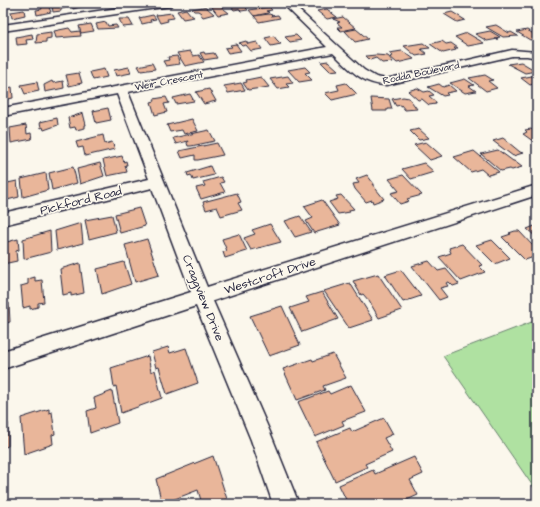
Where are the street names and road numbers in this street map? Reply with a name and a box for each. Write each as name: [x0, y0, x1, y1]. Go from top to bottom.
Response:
street label: Rodda Boulevard: [381, 58, 461, 88]
street label: Weir Crescent: [133, 67, 205, 95]
street label: Pickford Road: [38, 183, 124, 219]
street label: Craggview Drive: [177, 252, 228, 344]
street label: Westcroft Drive: [222, 253, 318, 299]

